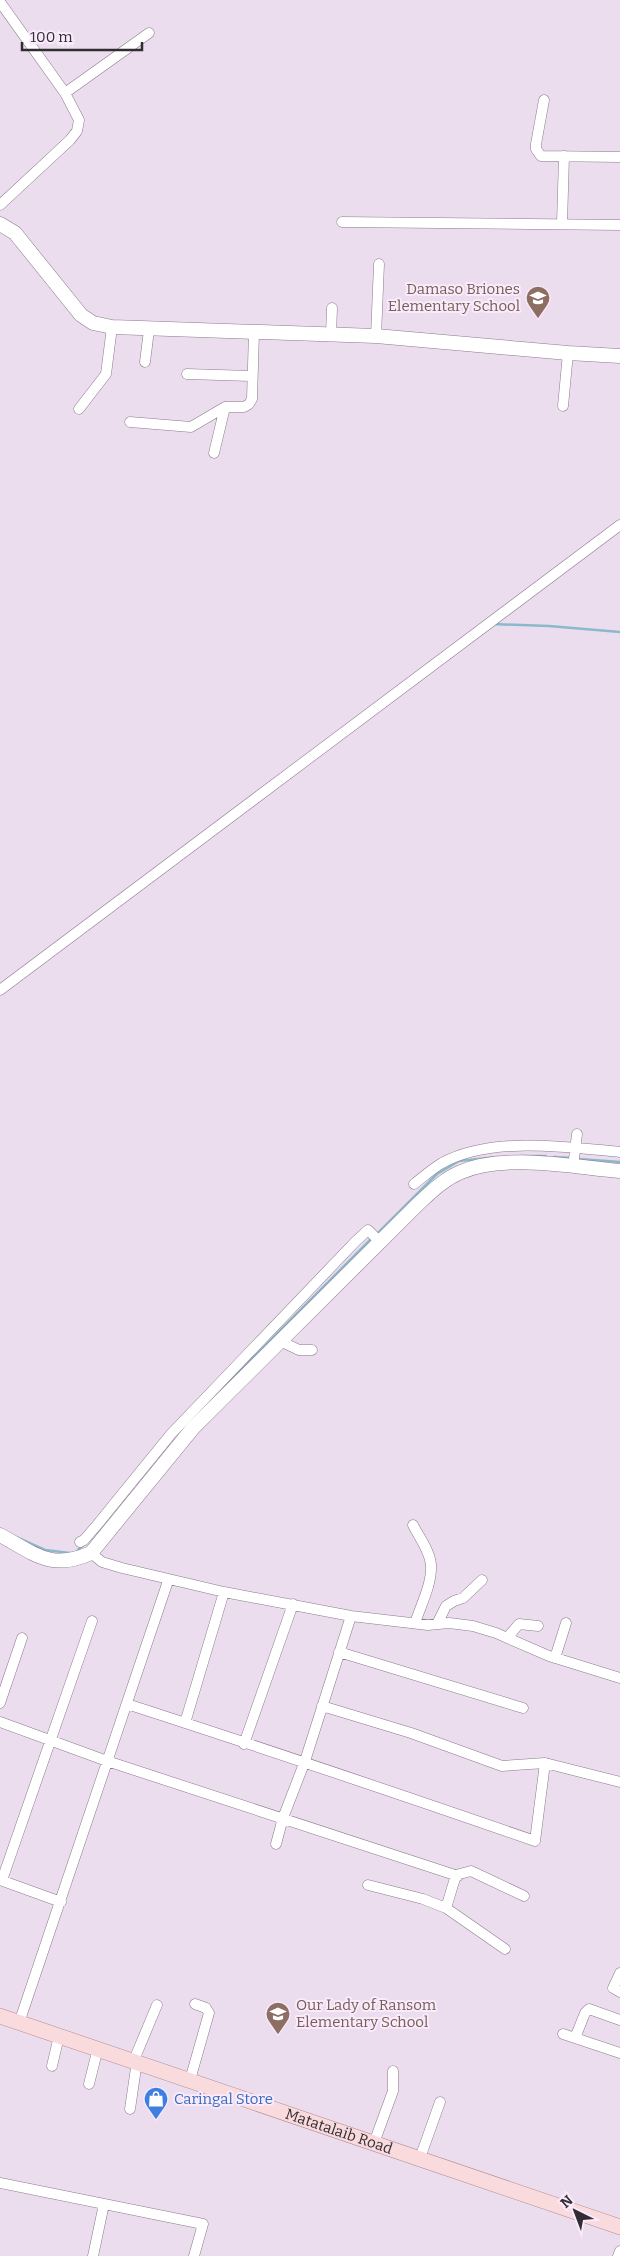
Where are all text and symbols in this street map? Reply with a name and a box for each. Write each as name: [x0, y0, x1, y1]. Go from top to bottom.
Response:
scale bar: [22, 20, 142, 52]
text: 100 m: [30, 28, 73, 46]
place label: Damaso Briones Elementary School: [388, 280, 520, 315]
school or university icon: Damaso Briones Elementary School: [525, 285, 551, 319]
place label: Our Lady of Ransom Elementary School: [296, 1996, 437, 2031]
school or university icon: Our Lady of Ransom Elementary School: [265, 2001, 291, 2035]
shop icon: Caringal Store: [143, 2086, 169, 2120]
place label: Caringal Store: [174, 2090, 273, 2108]
street label: Matatalaib Road: [283, 2105, 395, 2158]
north arrow: [550, 2186, 600, 2236]
text: N: [557, 2192, 576, 2212]

